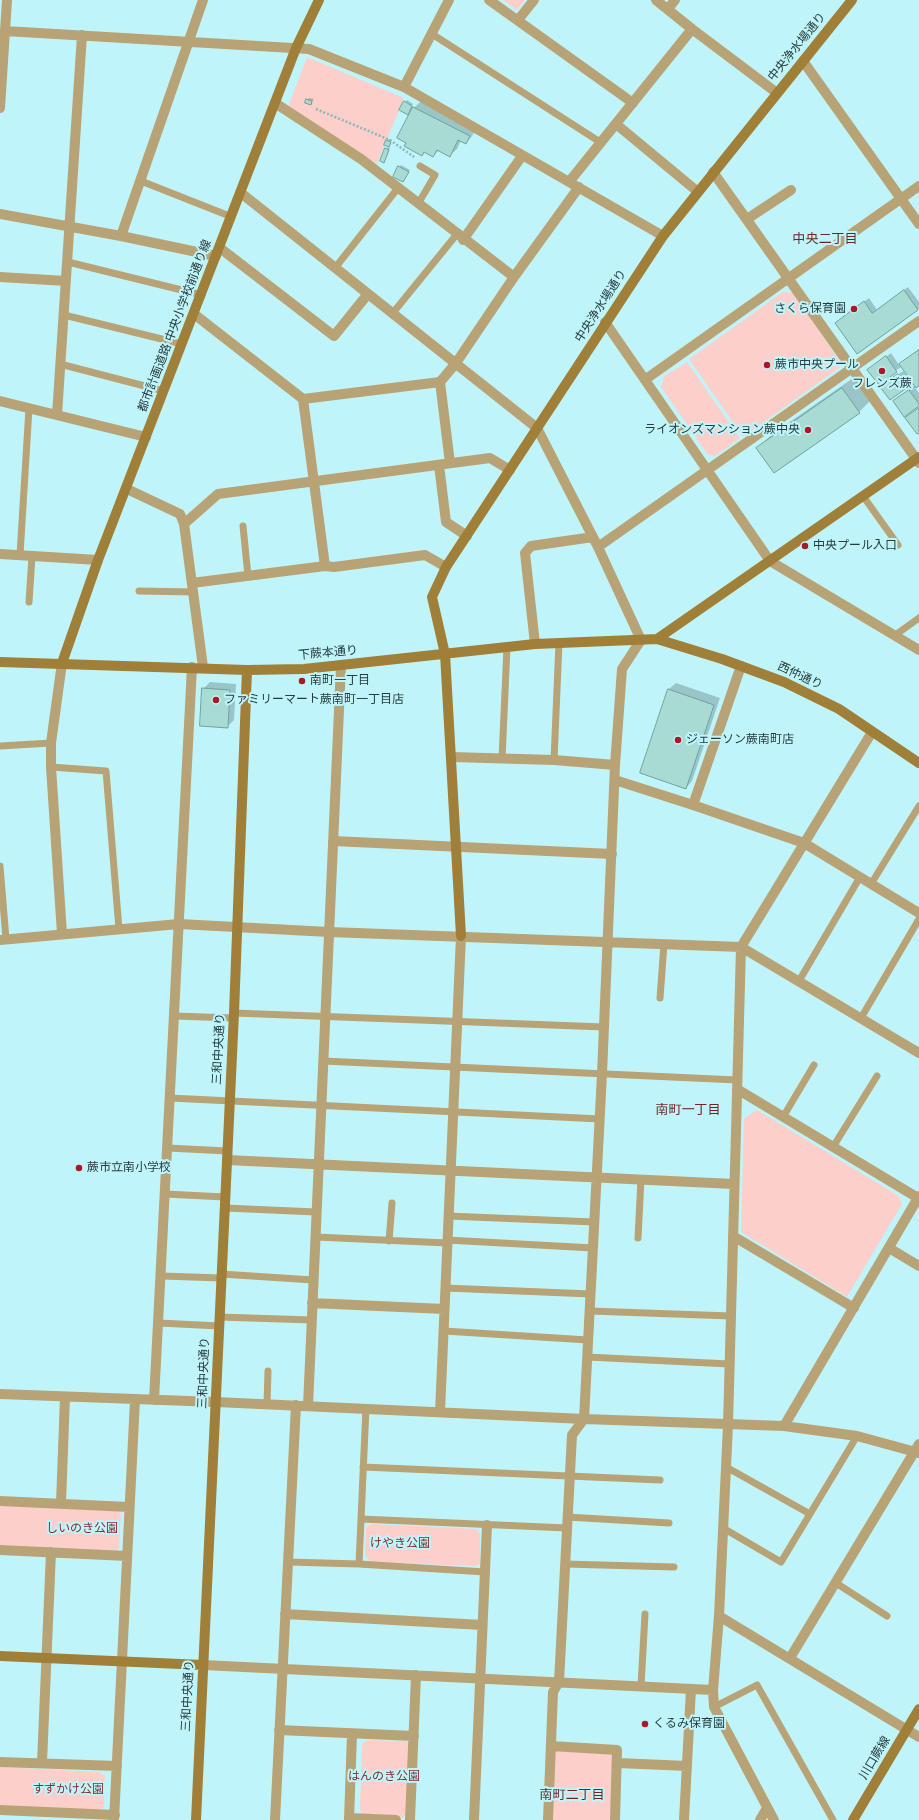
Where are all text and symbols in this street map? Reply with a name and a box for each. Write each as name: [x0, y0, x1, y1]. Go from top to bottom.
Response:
street label: 中央浄水場通り: [765, 10, 829, 84]
district label: 中央二丁目: [793, 231, 857, 247]
street label: 都市計画道路 中央小学校前通り線: [135, 238, 215, 414]
street label: 中央浄水場通り: [572, 267, 630, 345]
place label: さくら保育園: [774, 302, 846, 316]
marker: さくら保育園: [849, 304, 859, 314]
place label: 蕨市中央プール: [775, 358, 859, 372]
marker: 蕨市中央プール: [762, 360, 772, 370]
marker: フレンズ蕨: [877, 366, 887, 376]
place label: フレンズ蕨: [852, 377, 912, 391]
place label: ライオンズマンション蕨中央: [644, 423, 800, 437]
marker: ライオンズマンション蕨中央: [803, 425, 813, 435]
place label: 中央プール入口: [813, 539, 897, 553]
marker: 中央プール入口: [800, 541, 810, 551]
street label: 下蕨本通り: [297, 643, 359, 663]
street label: 西仲通り: [775, 659, 825, 693]
place label: 南町一丁目: [310, 674, 370, 688]
marker: 南町一丁目: [297, 676, 307, 686]
place label: ファミリーマート蕨南町一丁目店: [224, 693, 404, 707]
marker: ファミリーマート蕨南町一丁目店: [211, 695, 221, 705]
place label: ジェーソン蕨南町店: [686, 733, 794, 747]
marker: ジェーソン蕨南町店: [673, 735, 683, 745]
street label: 三和中央通り: [210, 1013, 228, 1085]
district label: 南町一丁目: [656, 1102, 720, 1118]
place label: 蕨市立南小学校: [87, 1161, 171, 1175]
marker: 蕨市立南小学校: [74, 1163, 84, 1173]
street label: 三和中央通り: [196, 1337, 212, 1409]
park label: しいのき公園: [46, 1522, 118, 1536]
park label: けやき公園: [370, 1537, 430, 1551]
street label: 三和中央通り: [179, 1660, 197, 1732]
place label: くるみ保育園: [653, 1717, 725, 1731]
marker: くるみ保育園: [640, 1719, 650, 1729]
street label: 川口蕨線: [856, 1734, 894, 1782]
park label: はんのき公園: [348, 1770, 420, 1784]
park label: すずかけ公園: [32, 1783, 104, 1797]
district label: 南町二丁目: [540, 1787, 604, 1803]

